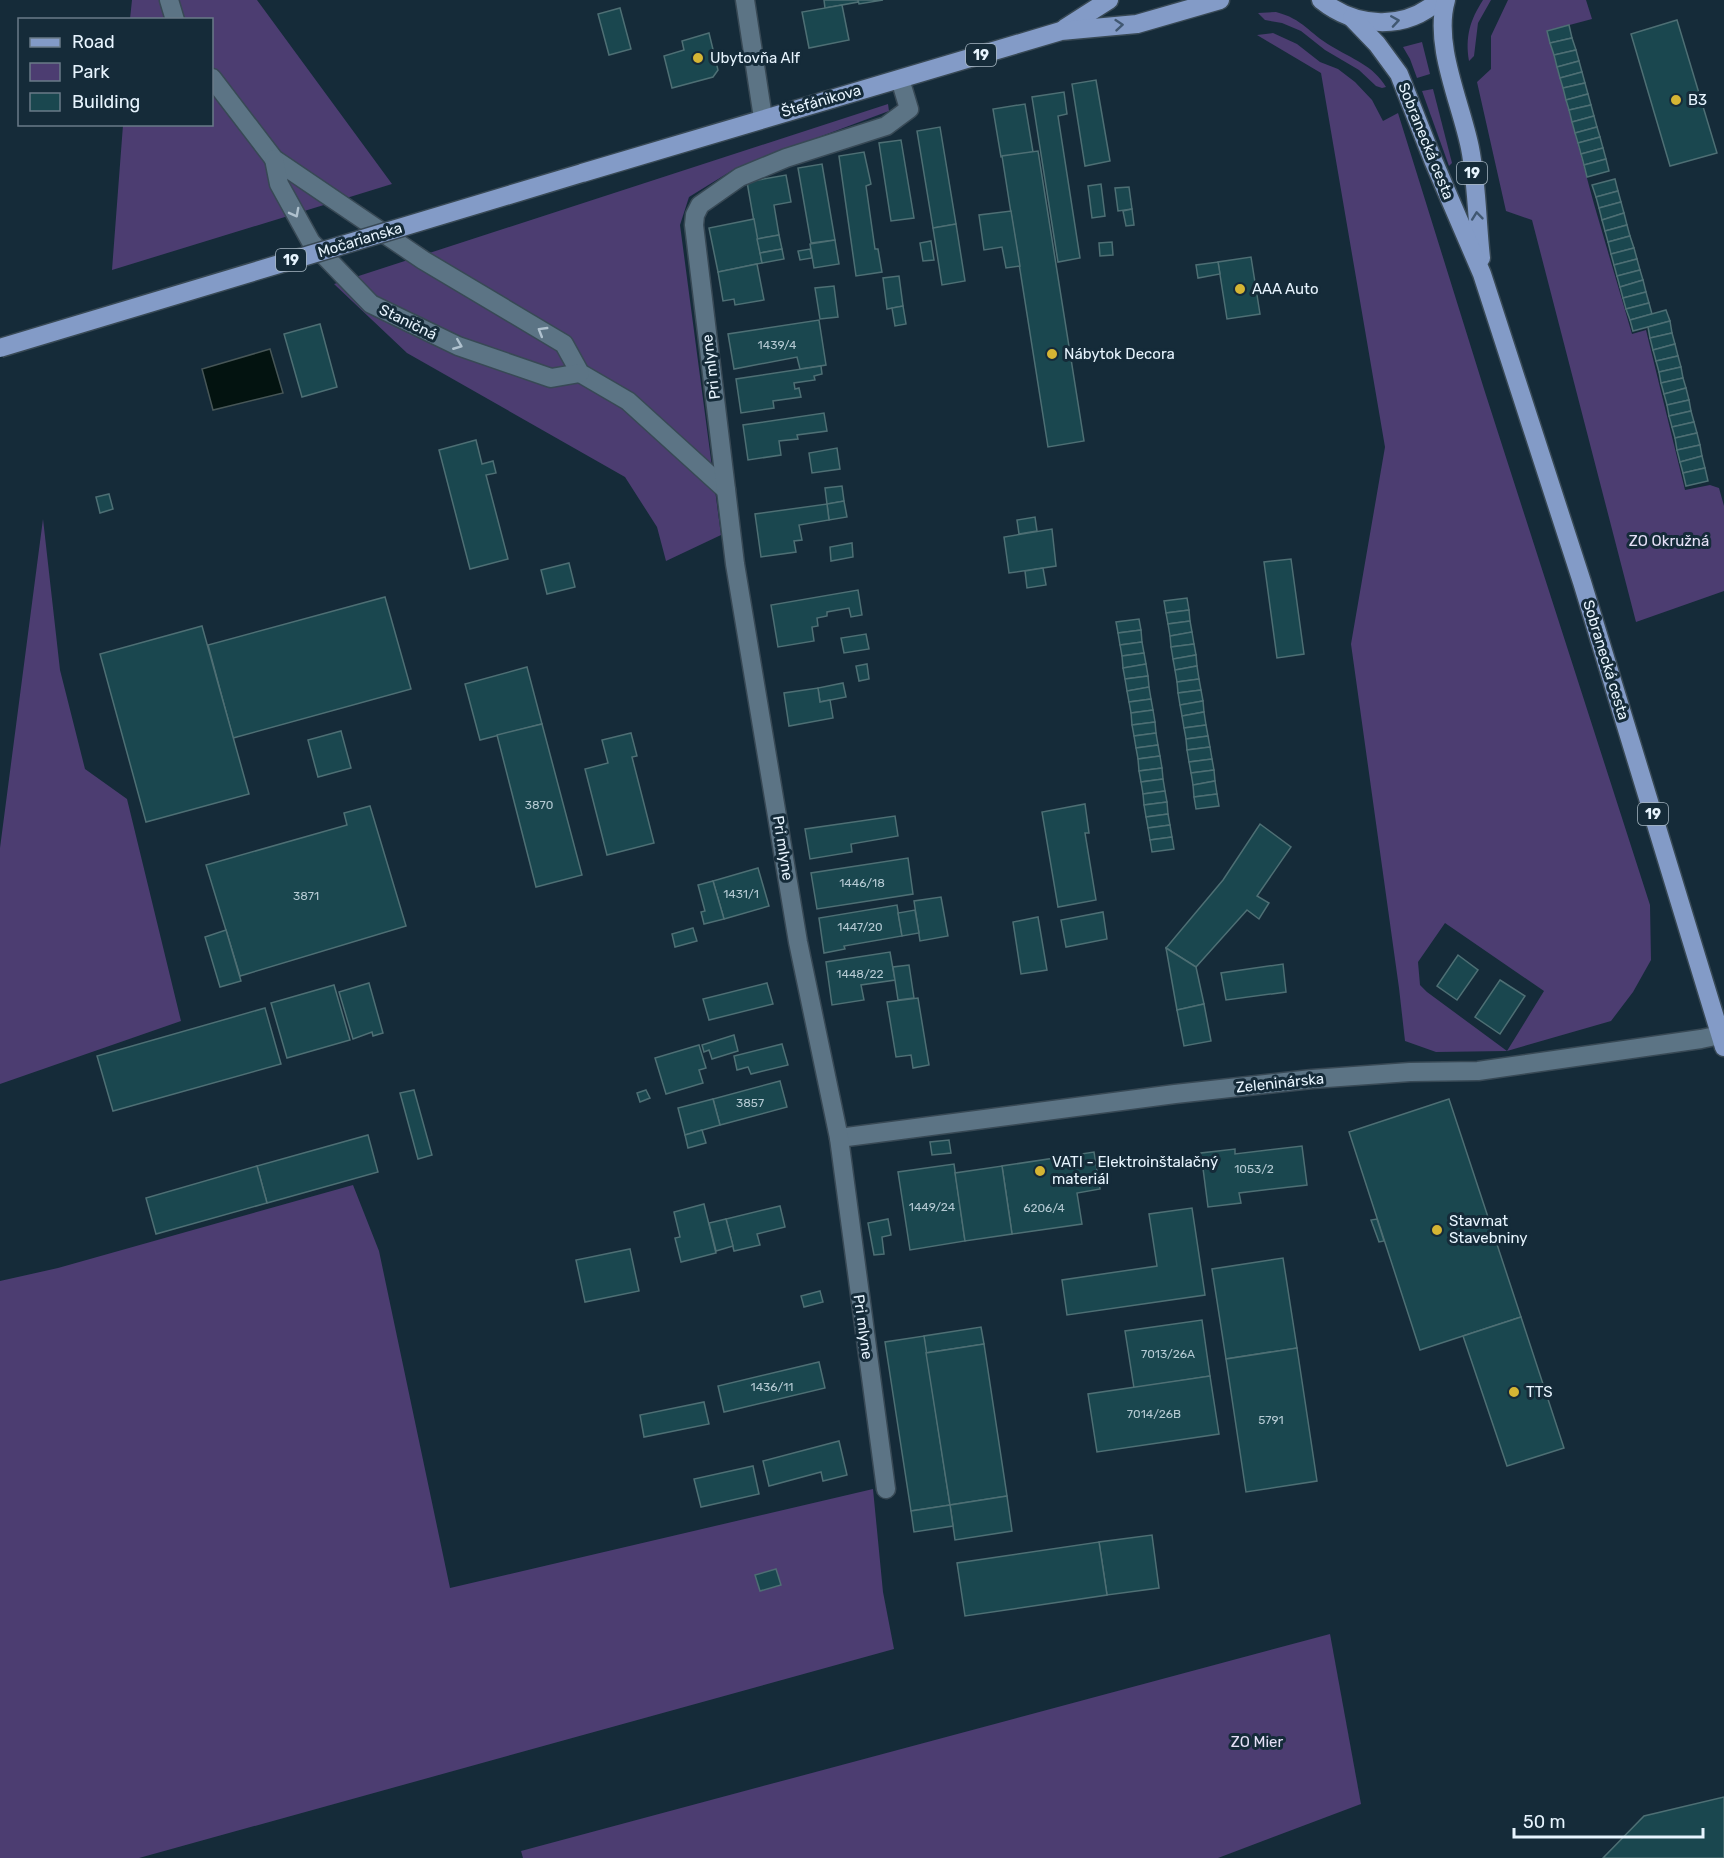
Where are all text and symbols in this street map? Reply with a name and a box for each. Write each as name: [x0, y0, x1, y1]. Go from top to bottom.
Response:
one-way arrow: [1390, 15, 1399, 27]
legend: [18, 18, 213, 126]
one-way arrow: [1115, 19, 1124, 32]
text: Road: [72, 31, 115, 53]
road number: 19: [966, 44, 996, 66]
place label: Ubytovňa Alf: [710, 49, 800, 67]
marker: Ubytovňa Alf: [691, 51, 705, 65]
text: Park: [72, 61, 110, 83]
street label: Sobranecká cesta: [1394, 80, 1458, 202]
street label: Štefánikova: [779, 81, 863, 121]
text: Building: [72, 91, 140, 113]
place label: B3: [1688, 91, 1707, 109]
marker: B3: [1669, 93, 1683, 107]
road number: 19: [1457, 162, 1487, 184]
one-way arrow: [288, 207, 299, 217]
one-way arrow: [1471, 212, 1484, 221]
street label: Močarianska: [316, 219, 404, 261]
road number: 19: [276, 249, 306, 271]
place label: AAA Auto: [1252, 280, 1319, 298]
marker: AAA Auto: [1233, 282, 1247, 296]
street label: Staničná: [376, 300, 440, 344]
one-way arrow: [538, 326, 548, 338]
street label: Pri mlyne: [698, 333, 724, 401]
one-way arrow: [453, 338, 463, 351]
house number: 1439/4: [758, 338, 797, 352]
place label: Nábytok Decora: [1064, 345, 1175, 363]
marker: Nábytok Decora: [1045, 347, 1059, 361]
park label: ZO Okružná: [1629, 532, 1709, 550]
street label: Sobranecká cesta: [1579, 598, 1633, 722]
house number: 3870: [525, 798, 553, 812]
road number: 19: [1638, 803, 1668, 825]
street label: Pri mlyne: [769, 814, 797, 882]
house number: 1446/18: [839, 876, 885, 890]
house number: 1431/1: [723, 887, 759, 901]
house number: 3871: [293, 889, 319, 903]
house number: 1447/20: [837, 920, 883, 934]
house number: 1448/22: [836, 967, 884, 981]
street label: Zeleninárska: [1235, 1069, 1325, 1097]
house number: 3857: [736, 1096, 764, 1110]
place label: VATI - Elektroinštalačný materiál: [1052, 1153, 1218, 1188]
house number: 1053/2: [1234, 1162, 1274, 1176]
marker: VATI - Elektroinštalačný materiál: [1033, 1164, 1047, 1178]
house number: 1449/24: [909, 1200, 956, 1214]
house number: 6206/4: [1023, 1201, 1065, 1215]
place label: Stavmat Stavebniny: [1449, 1212, 1528, 1247]
marker: Stavmat Stavebniny: [1430, 1223, 1444, 1237]
street label: Pri mlyne: [850, 1293, 876, 1361]
house number: 7013/26A: [1141, 1347, 1195, 1361]
house number: 1436/11: [751, 1380, 794, 1394]
place label: TTS: [1526, 1383, 1553, 1401]
marker: TTS: [1507, 1385, 1521, 1399]
house number: 7014/26B: [1127, 1407, 1181, 1421]
house number: 5791: [1258, 1413, 1284, 1427]
park label: ZO Mier: [1231, 1733, 1283, 1751]
scale bar: [1514, 1801, 1703, 1839]
text: 50 m: [1523, 1811, 1566, 1833]

